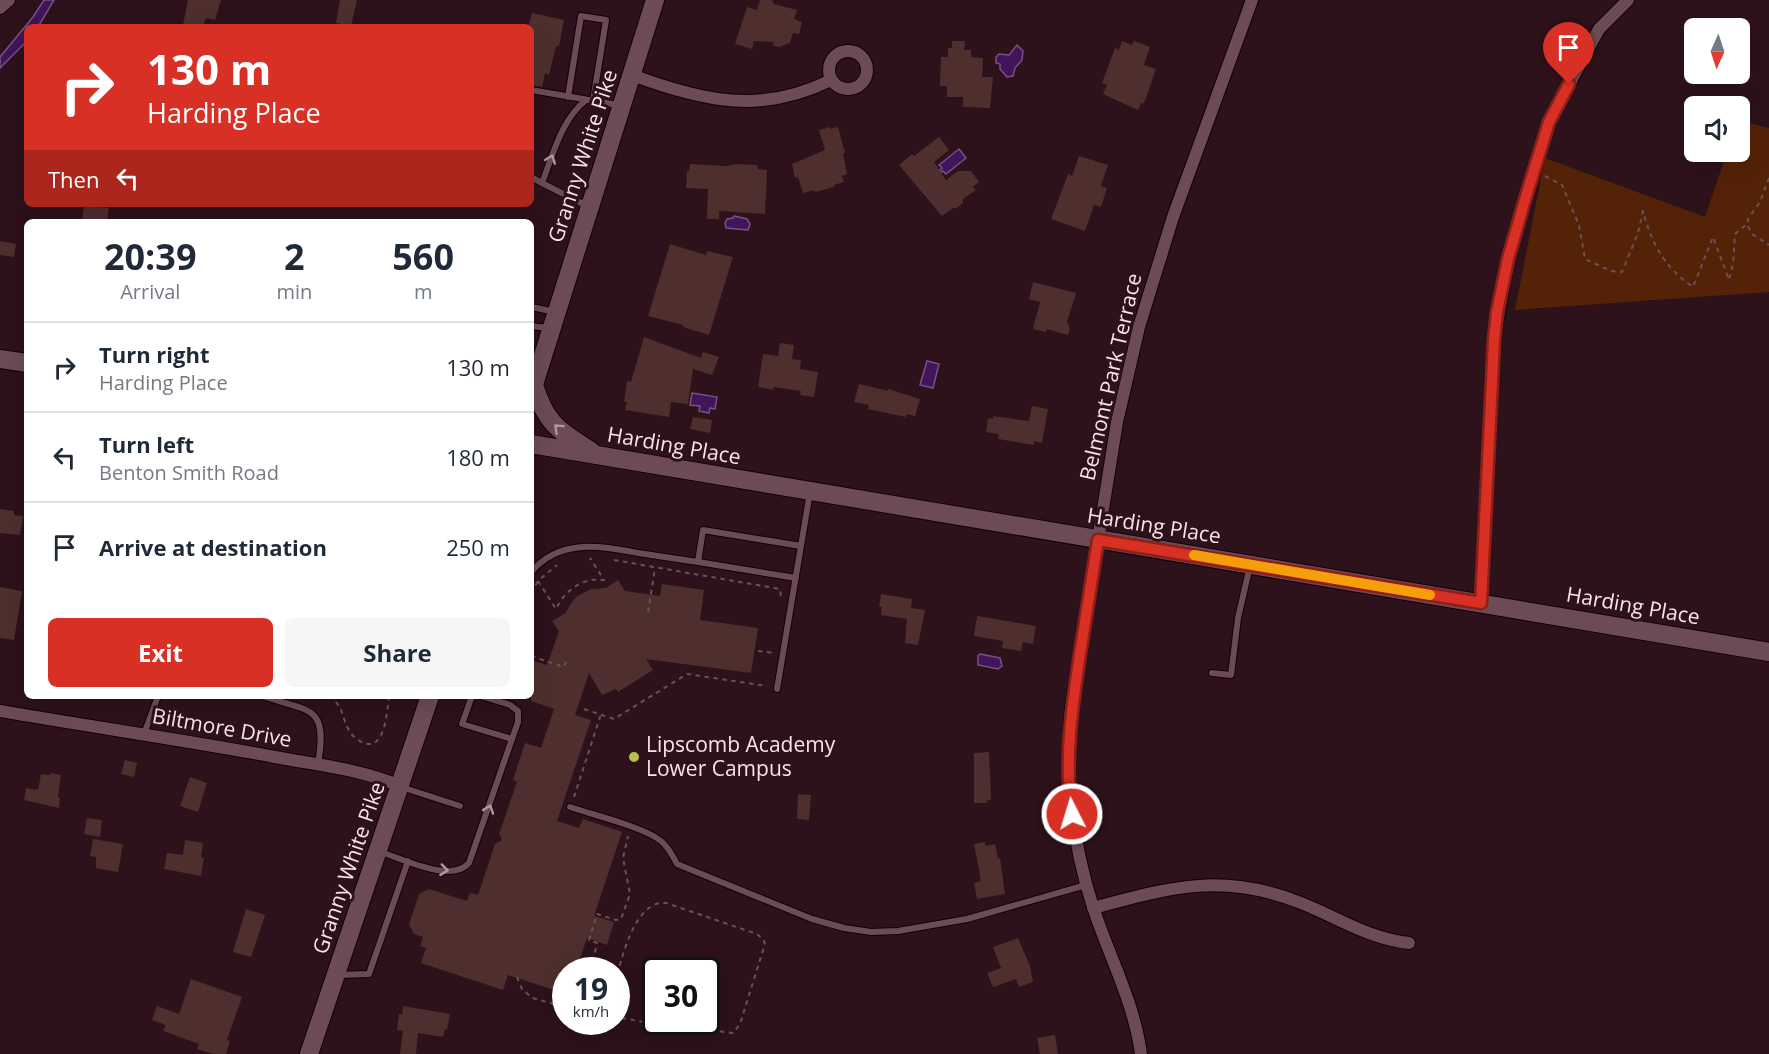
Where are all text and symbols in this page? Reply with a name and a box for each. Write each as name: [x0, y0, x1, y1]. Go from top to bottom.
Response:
north arrow: [1684, 18, 1750, 84]
map controls: [1684, 18, 1750, 162]
pin: [1543, 22, 1594, 84]
icon: arrive: [1552, 31, 1585, 64]
text: 130 m: [147, 40, 271, 97]
icon: right: [48, 48, 126, 126]
street label: Granny White Pike: [541, 66, 623, 246]
text: Harding Place: [147, 94, 321, 131]
button: sound: [1684, 96, 1750, 162]
one-way arrow: [544, 154, 557, 165]
icon: left: [111, 162, 144, 195]
text: Then: [48, 164, 99, 194]
text: 20:39: [104, 232, 197, 281]
text: 2: [284, 232, 305, 281]
text: 560: [392, 232, 454, 281]
street label: Belmont Park Terrace: [1073, 270, 1148, 483]
text: Arrival: [120, 278, 180, 305]
text: min: [276, 278, 312, 305]
text: m: [414, 278, 432, 305]
text: Turn right: [99, 339, 210, 369]
icon: right: [48, 351, 81, 384]
text: 130 m: [446, 352, 510, 382]
text: Harding Place: [99, 369, 228, 396]
street label: Harding Place: [605, 419, 743, 471]
one-way arrow: [555, 424, 565, 435]
text: Turn left: [99, 429, 194, 459]
icon: left: [48, 441, 81, 474]
text: 180 m: [446, 442, 510, 472]
text: Benton Smith Road: [99, 459, 279, 486]
street label: Harding Place: [1085, 501, 1223, 549]
icon: arrive: [48, 531, 81, 564]
text: Arrive at destination: [99, 532, 327, 562]
text: 250 m: [446, 532, 510, 562]
street label: Harding Place: [1564, 579, 1702, 631]
button: Exit: [48, 618, 273, 687]
button: Share: [285, 618, 510, 687]
street label: Biltmore Drive: [150, 701, 294, 753]
place label: Lipscomb Academy Lower Campus: [646, 730, 836, 782]
marker: Lipscomb Academy Lower Campus: [627, 750, 641, 764]
street label: Granny White Pike: [305, 778, 391, 957]
position arrow: [1040, 782, 1104, 846]
one-way arrow: [482, 804, 494, 814]
one-way arrow: [440, 864, 449, 876]
speed limit sign: 30: [642, 957, 720, 1035]
text: 19: [574, 968, 608, 1009]
text: km/h: [573, 1001, 609, 1021]

